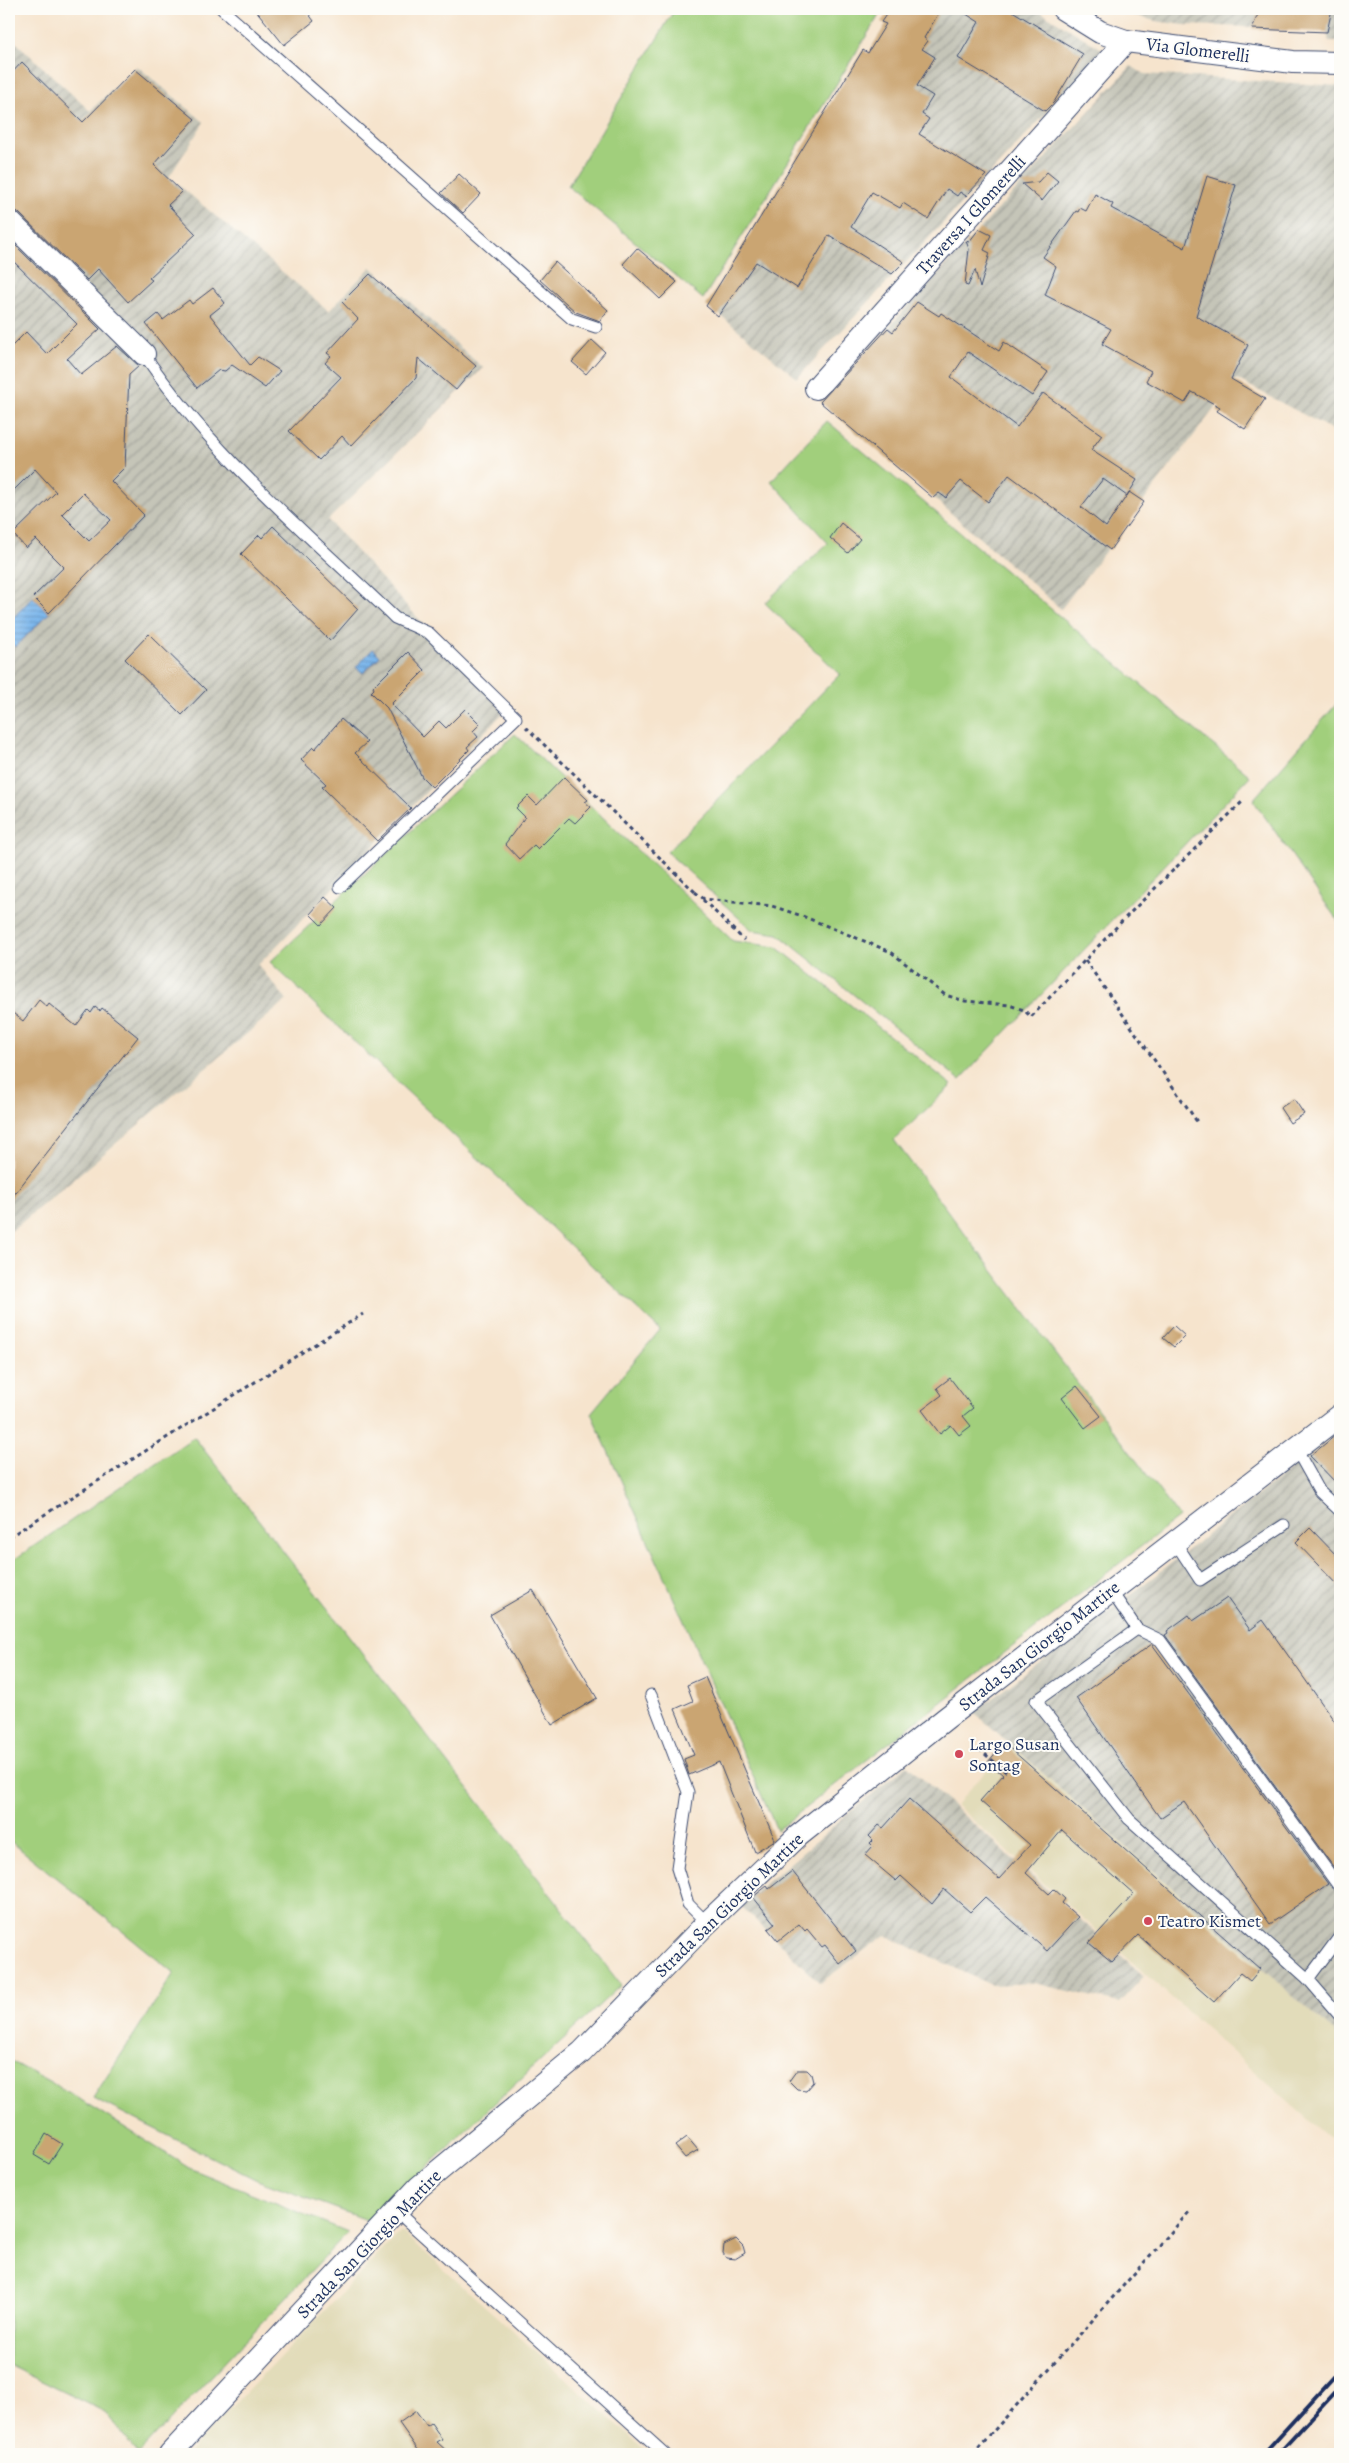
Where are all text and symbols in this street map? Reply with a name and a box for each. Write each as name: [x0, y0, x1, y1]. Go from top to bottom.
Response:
street label: Via Glomerelli: [1144, 32, 1251, 68]
street label: Traversa I Glomerelli: [911, 150, 1031, 280]
street label: Strada San Giorgio Martire: [953, 1575, 1125, 1717]
place label: Largo Susan Sontag: [969, 1732, 1060, 1777]
marker: Largo Susan Sontag: [953, 1748, 965, 1760]
street label: Strada San Giorgio Martire: [649, 1827, 809, 1983]
place label: Teatro Kismet: [1158, 1909, 1261, 1933]
marker: Teatro Kismet: [1142, 1915, 1154, 1927]
street label: Strada San Giorgio Martire: [291, 2164, 447, 2324]

